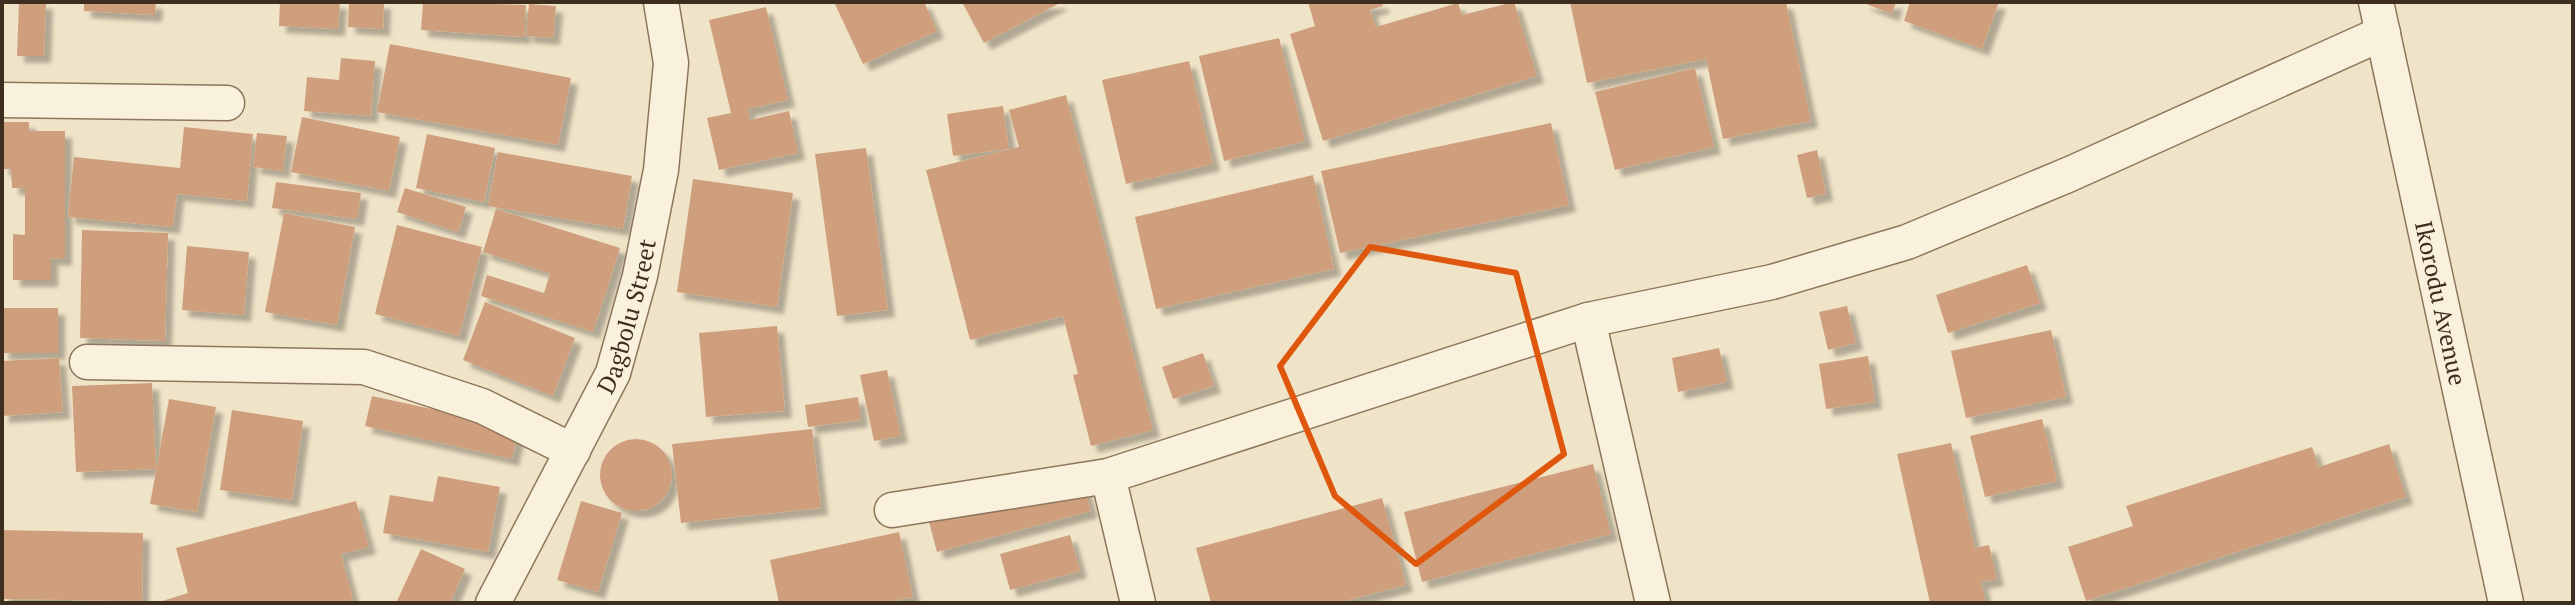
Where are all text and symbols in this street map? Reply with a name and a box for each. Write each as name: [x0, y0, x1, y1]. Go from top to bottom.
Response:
street label: Ikorodu Avenue: [2408, 218, 2474, 388]
street label: Dagbolu Street: [589, 236, 663, 399]

